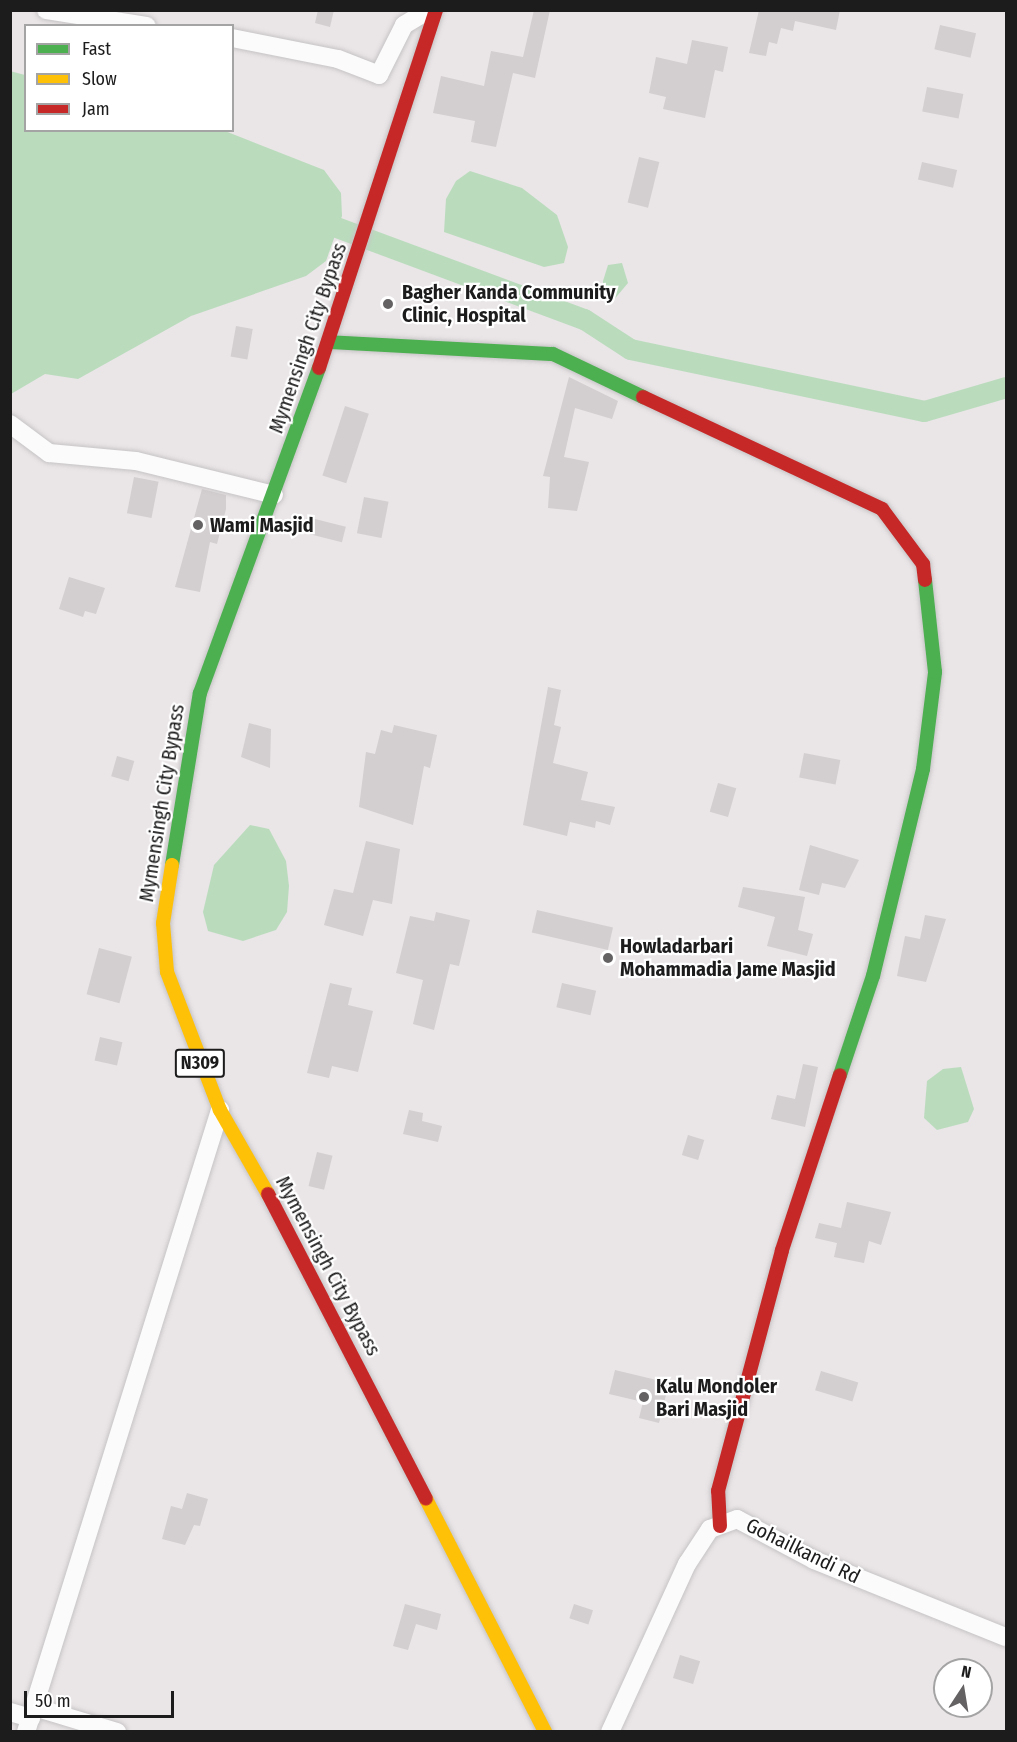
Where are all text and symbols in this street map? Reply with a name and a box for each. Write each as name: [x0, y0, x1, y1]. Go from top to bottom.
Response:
legend: [24, 24, 234, 132]
text: Fast: [82, 38, 111, 60]
text: Slow: [82, 68, 117, 90]
text: Jam: [82, 98, 110, 120]
street label: Mymensingh City Bypass: [264, 240, 352, 436]
place label: Bagher Kanda Community Clinic, Hospital: [402, 280, 616, 327]
marker: Bagher Kanda Community Clinic, Hospital: [379, 295, 397, 313]
place label: Wami Masjid: [210, 513, 314, 537]
marker: Wami Masjid: [191, 518, 205, 532]
street label: Mymensingh City Bypass: [135, 702, 189, 904]
place label: Howladarbari Mohammadia Jame Masjid: [620, 934, 836, 981]
marker: Howladarbari Mohammadia Jame Masjid: [601, 951, 615, 965]
road number: N309: [174, 1048, 226, 1078]
street label: Mymensingh City Bypass: [270, 1172, 386, 1360]
place label: Kalu Mondoler Bari Masjid: [656, 1374, 777, 1421]
marker: Kalu Mondoler Bari Masjid: [637, 1390, 651, 1404]
street label: Gohailkandi Rd: [742, 1513, 864, 1589]
north arrow: [933, 1658, 993, 1718]
text: N: [960, 1662, 973, 1682]
scale bar: [27, 1679, 177, 1717]
text: 50 m: [35, 1690, 71, 1712]

